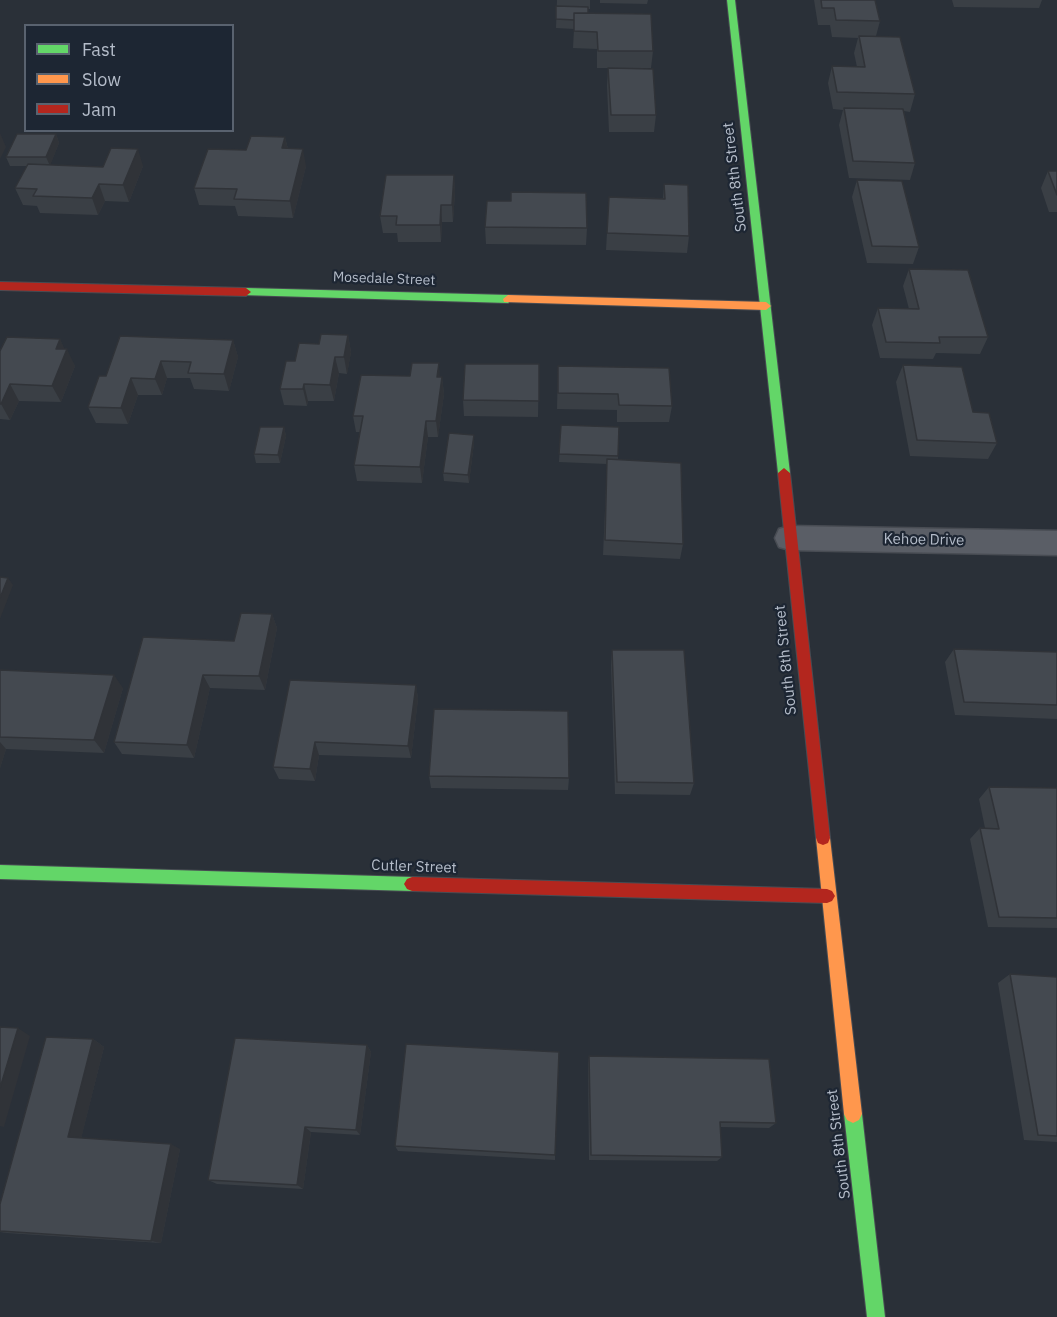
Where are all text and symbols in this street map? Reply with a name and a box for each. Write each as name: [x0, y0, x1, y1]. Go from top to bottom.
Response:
legend: [24, 24, 234, 132]
text: Fast: [82, 38, 116, 61]
text: Slow: [82, 68, 121, 91]
text: Jam: [82, 98, 117, 121]
street label: South 8th Street: [719, 121, 751, 233]
street label: Mosedale Street: [332, 269, 436, 289]
street label: Kehoe Drive: [883, 530, 965, 550]
street label: South 8th Street: [771, 604, 801, 716]
street label: Cutler Street: [371, 857, 457, 877]
street label: South 8th Street: [823, 1088, 855, 1200]

